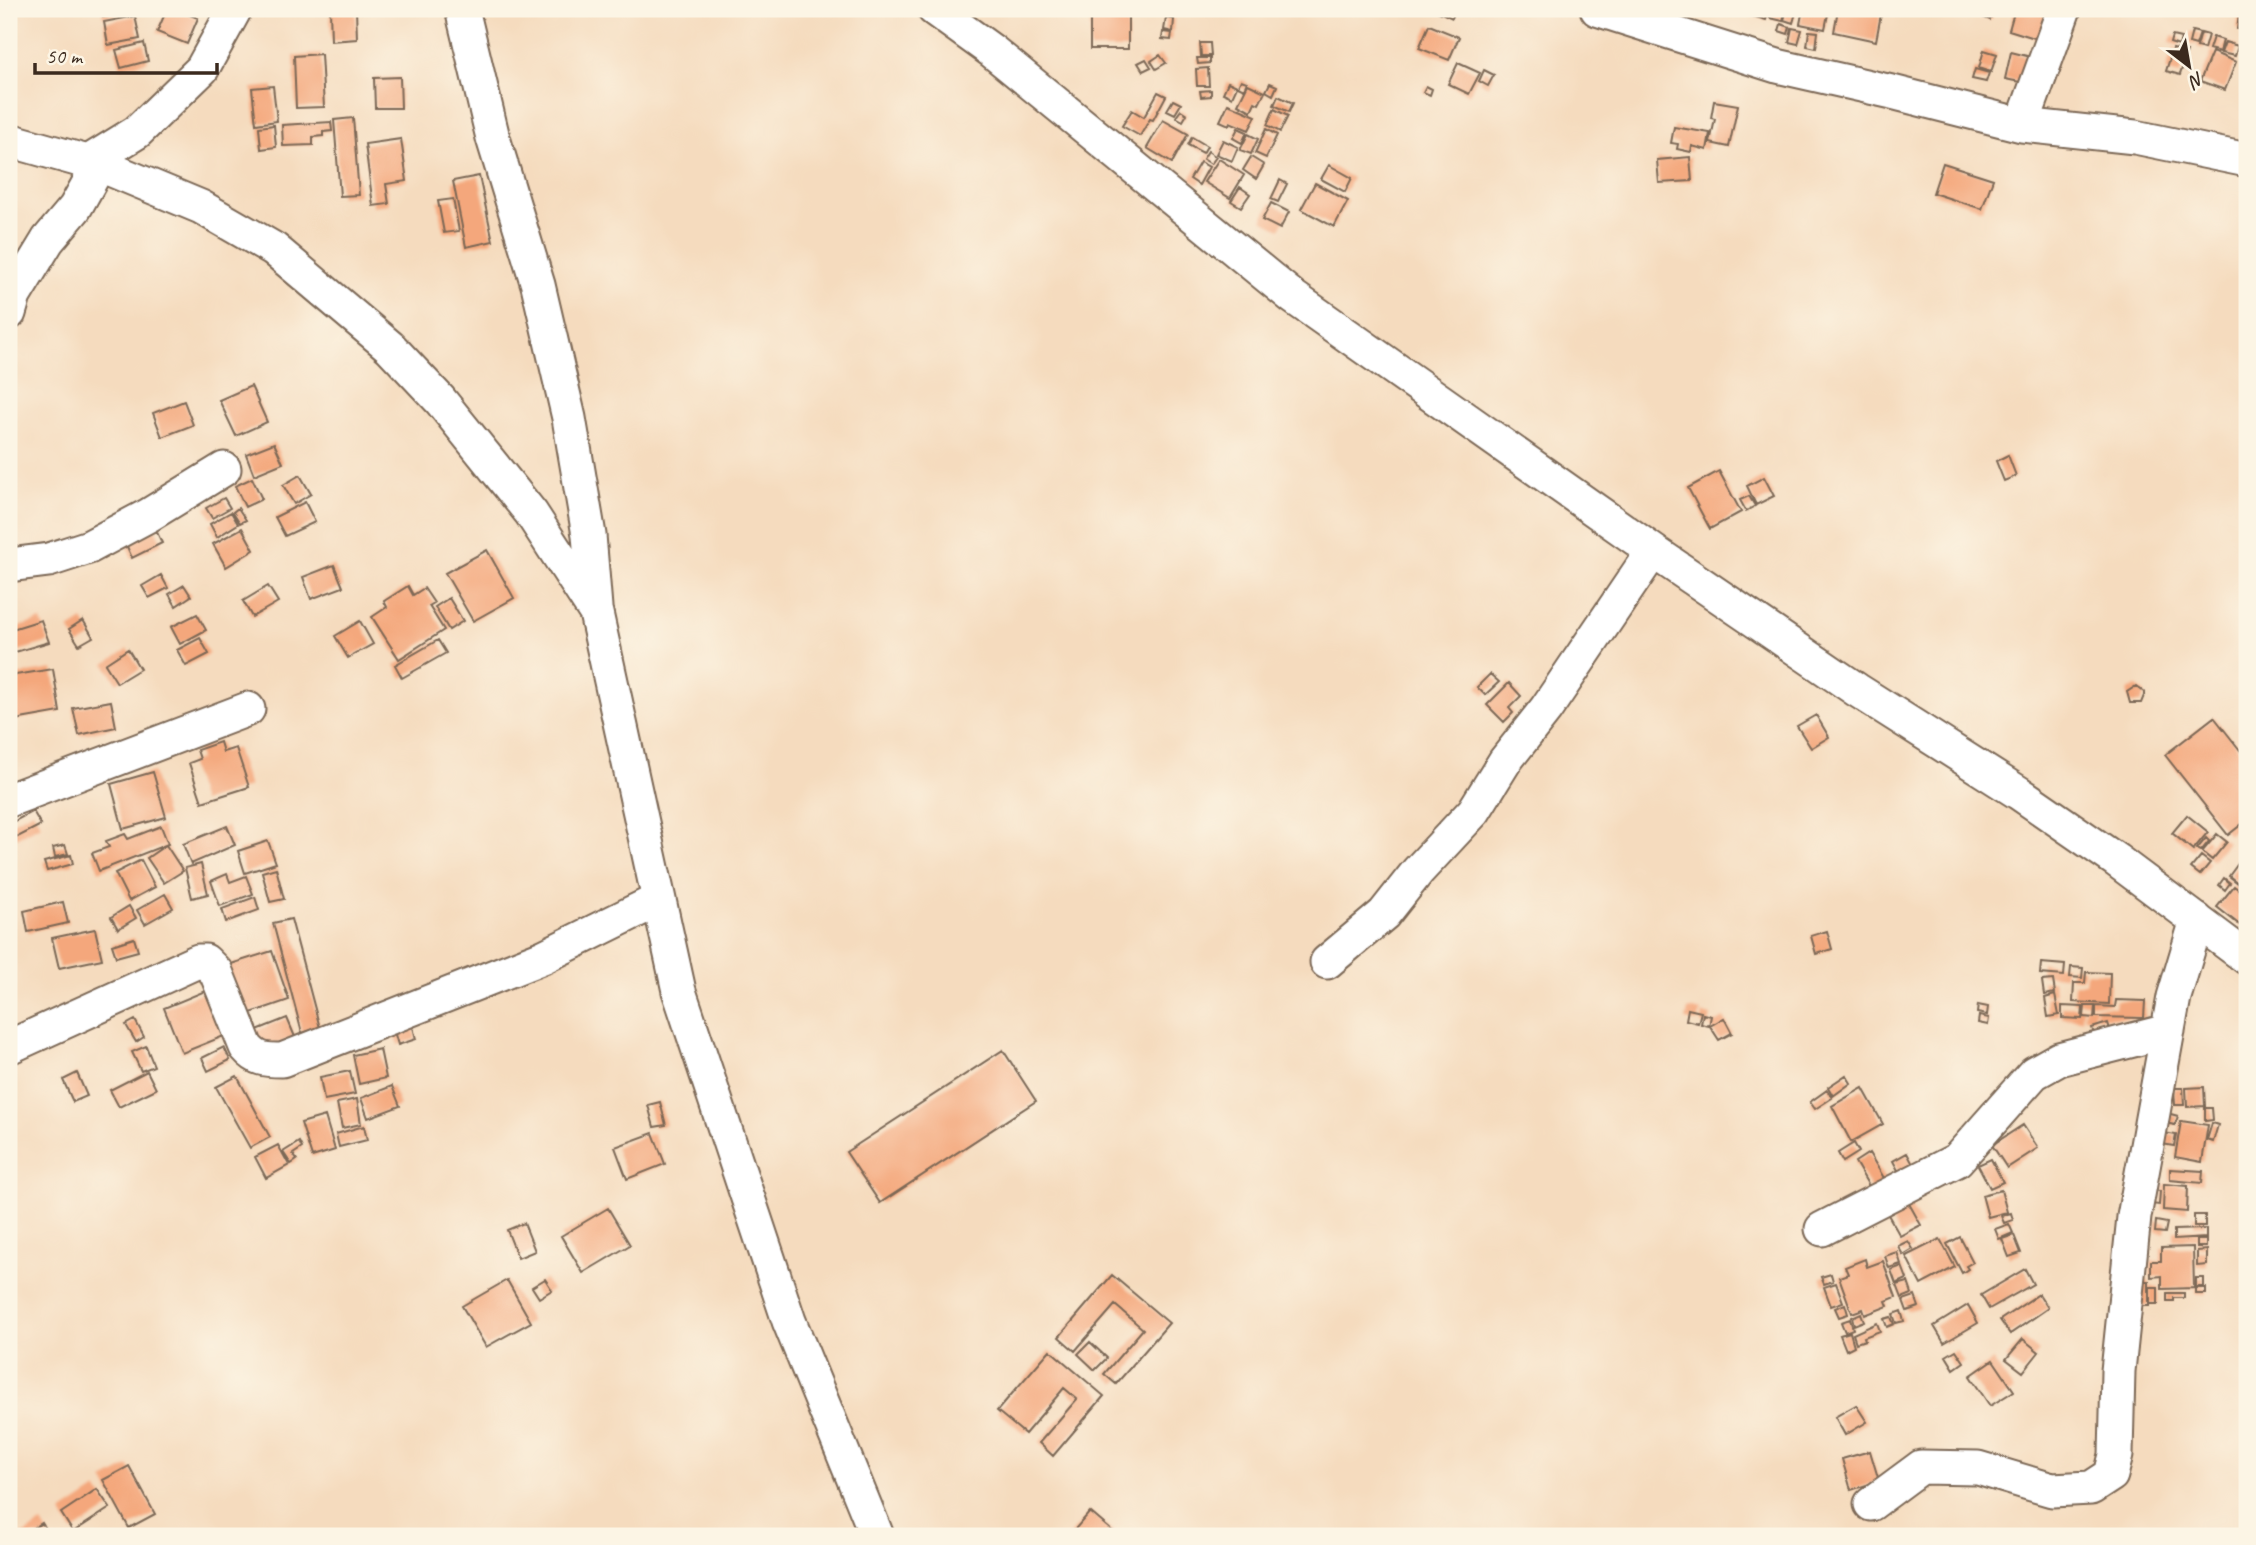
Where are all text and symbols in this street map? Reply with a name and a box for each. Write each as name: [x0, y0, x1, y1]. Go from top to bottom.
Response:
scale bar: [35, 32, 217, 76]
north arrow: [2154, 32, 2224, 102]
text: 50 m: [46, 43, 84, 69]
text: N: [2183, 66, 2208, 95]

